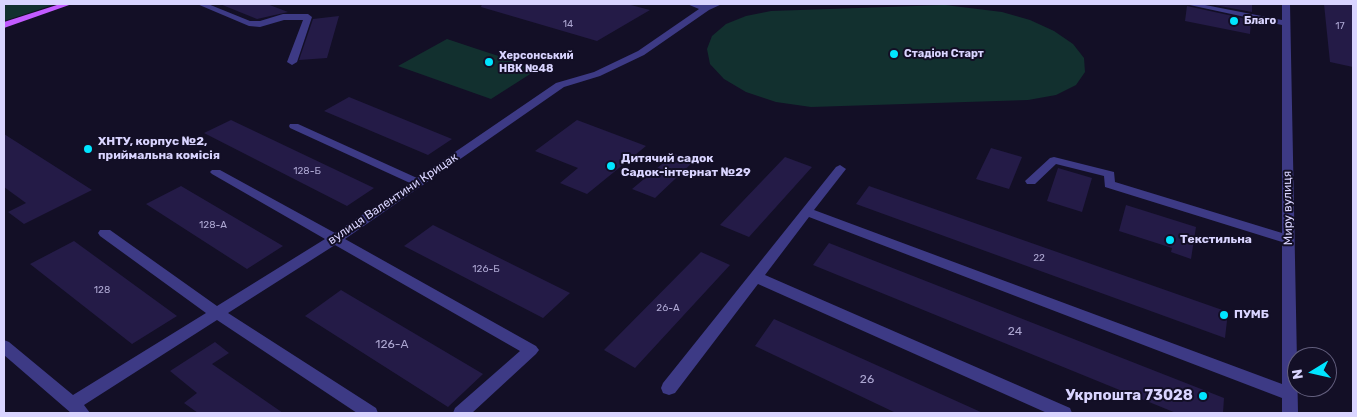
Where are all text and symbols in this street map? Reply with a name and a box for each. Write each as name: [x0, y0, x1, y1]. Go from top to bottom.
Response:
place label: Благо: [1244, 14, 1276, 28]
marker: Благо: [1228, 15, 1240, 27]
house number: 14: [563, 18, 573, 30]
house number: 17: [1335, 20, 1345, 32]
place label: Стадіон Старт: [904, 47, 984, 61]
marker: Стадіон Старт: [888, 48, 900, 60]
place label: Херсонський НВК №48: [499, 49, 574, 75]
marker: Херсонський НВК №48: [483, 56, 495, 68]
place label: ХНТУ, корпус №2, приймальна комісія: [98, 135, 220, 163]
marker: ХНТУ, корпус №2, приймальна комісія: [82, 143, 94, 155]
street label: вулиця Валентини Крицак: [325, 150, 461, 248]
place label: Дитячий садок Садок-інтернат №29: [621, 152, 751, 180]
marker: Дитячий садок Садок-інтернат №29: [605, 160, 617, 172]
house number: 128-Б: [293, 165, 321, 177]
street label: Миру вулиця: [1280, 171, 1296, 245]
house number: 128-А: [199, 219, 227, 231]
place label: Текстильна: [1180, 233, 1252, 247]
marker: Текстильна: [1164, 234, 1176, 246]
house number: 22: [1033, 252, 1045, 264]
house number: 126-Б: [472, 263, 500, 275]
house number: 128: [94, 284, 110, 296]
house number: 26-А: [656, 302, 680, 314]
place label: ПУМБ: [1234, 308, 1269, 322]
marker: ПУМБ: [1218, 309, 1230, 321]
house number: 24: [1008, 325, 1022, 339]
house number: 126-А: [375, 338, 409, 352]
north arrow: [1287, 347, 1337, 397]
text: N: [1288, 368, 1307, 381]
house number: 26: [860, 373, 874, 387]
place label: Укрпошта 73028: [1065, 387, 1193, 405]
marker: Укрпошта 73028: [1197, 390, 1209, 402]

